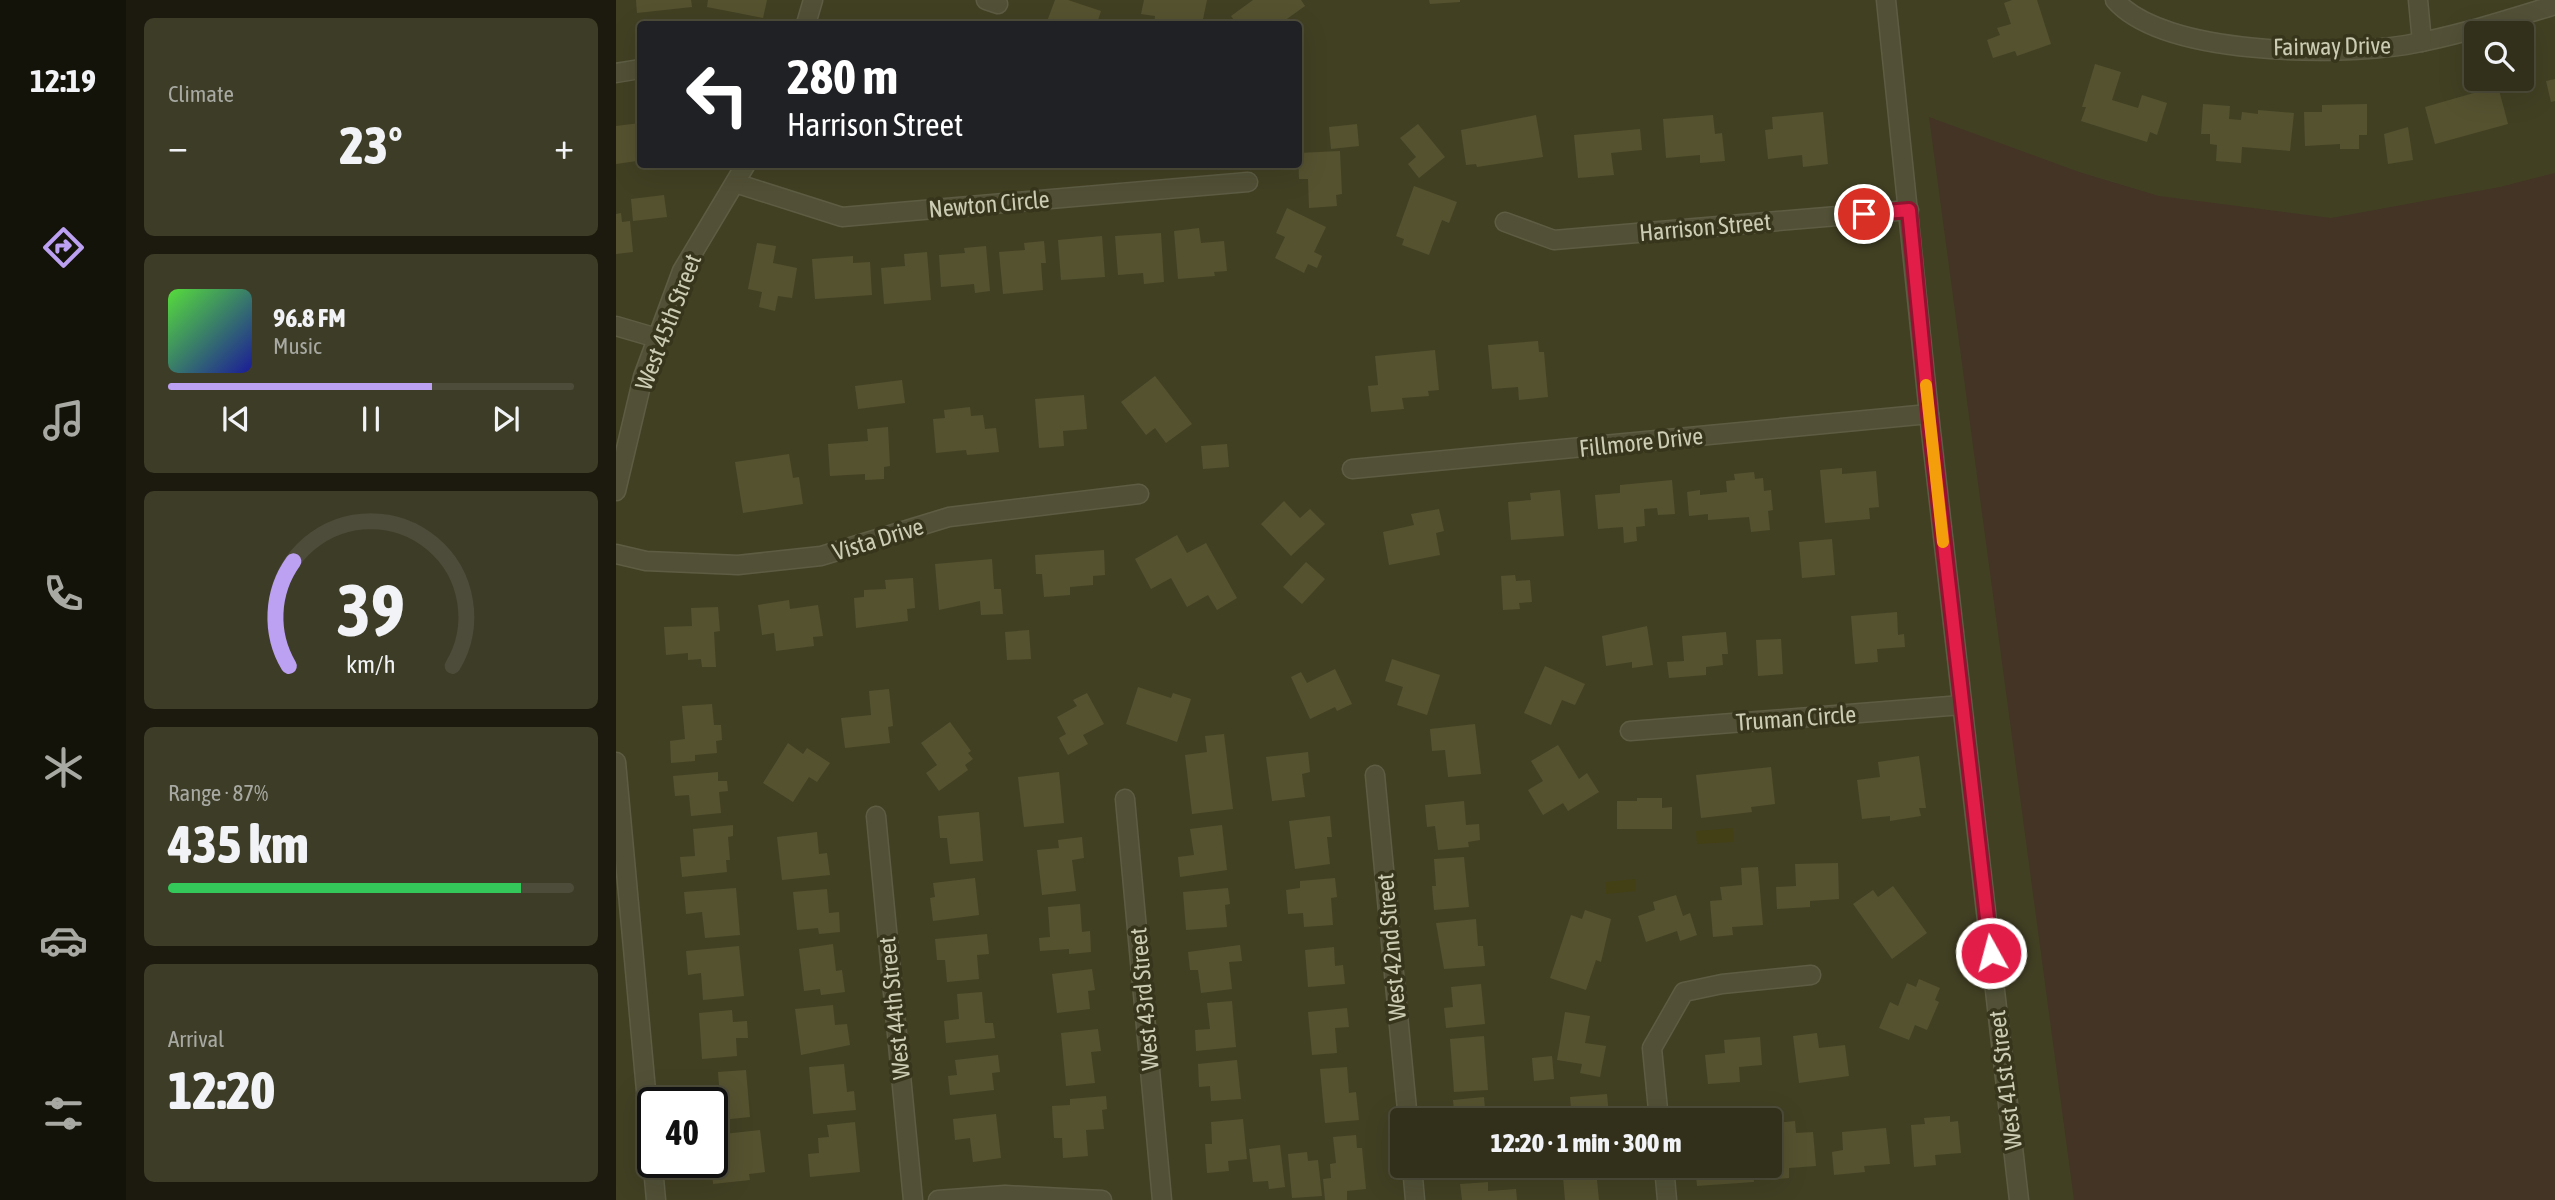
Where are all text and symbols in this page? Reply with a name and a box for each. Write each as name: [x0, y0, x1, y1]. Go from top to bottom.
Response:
map controls: [2464, 21, 2534, 91]
button: search: [2464, 21, 2534, 91]
street label: Fairway Drive: [2273, 31, 2391, 61]
text: 280 m: [787, 48, 898, 104]
icon: left: [672, 49, 763, 140]
text: 12:19: [30, 62, 96, 99]
text: Climate: [168, 81, 234, 107]
text: Harrison Street: [787, 106, 963, 143]
text: 23°: [339, 115, 403, 175]
text: −: [168, 124, 188, 167]
text: +: [554, 124, 574, 167]
pin: [1834, 184, 1894, 244]
street label: Newton Circle: [927, 185, 1051, 223]
icon: arrive: [1845, 195, 1883, 233]
street label: Harrison Street: [1638, 208, 1772, 246]
icon: directions: [39, 223, 88, 272]
street label: West 45th Street: [630, 250, 706, 394]
text: 96.8 FM: [273, 303, 346, 333]
text: Music: [273, 333, 321, 359]
icon: music: [39, 396, 88, 445]
icon: previous: [217, 400, 255, 438]
icon: pause: [352, 400, 390, 438]
icon: next: [487, 400, 525, 438]
street label: Fillmore Drive: [1578, 422, 1704, 462]
street label: Vista Drive: [829, 512, 927, 566]
text: 39: [337, 568, 405, 651]
icon: phone: [39, 569, 88, 618]
text: km/h: [346, 650, 396, 678]
street label: Truman Circle: [1735, 700, 1857, 736]
icon: climate: [39, 743, 88, 792]
text: Range · 87%: [168, 780, 268, 806]
text: 435 km: [168, 814, 309, 874]
street label: West 42nd Street: [1371, 872, 1411, 1022]
icon: car: [39, 916, 88, 965]
position arrow: [1954, 916, 2028, 990]
street label: West 43rd Street: [1124, 926, 1164, 1072]
street label: West 44th Street: [873, 935, 915, 1081]
street label: West 41st Street: [1983, 1009, 2027, 1151]
text: Arrival: [168, 1026, 224, 1052]
text: 12:20: [168, 1060, 275, 1120]
speed limit sign: 40: [637, 1087, 728, 1178]
icon: filters: [39, 1089, 88, 1138]
text: 12:20 · 1 min · 300 m: [1491, 1128, 1681, 1158]

